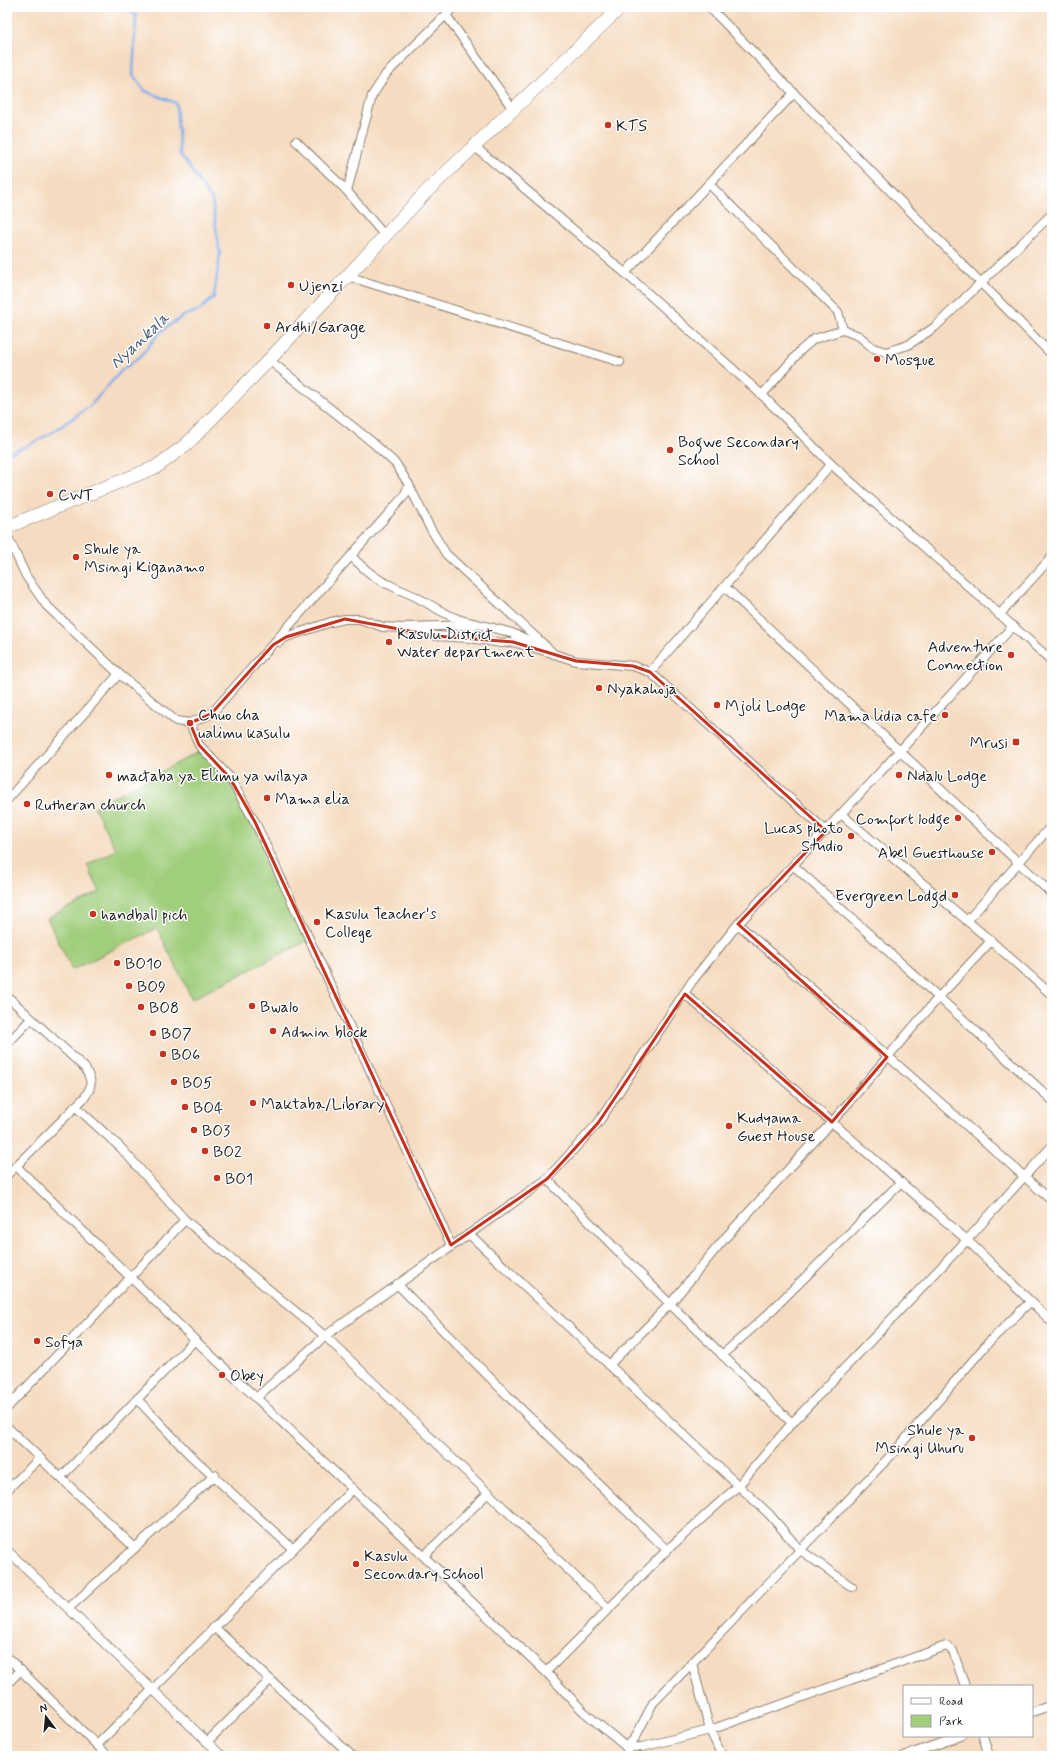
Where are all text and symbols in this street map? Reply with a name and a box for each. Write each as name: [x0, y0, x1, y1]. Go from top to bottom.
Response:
place label: KTS: [616, 116, 647, 137]
marker: KTS: [603, 120, 613, 130]
place label: Ujenzi: [299, 276, 343, 297]
marker: Ujenzi: [286, 280, 296, 290]
water label: Nyankala: [105, 307, 175, 374]
place label: Ardhi/Garage: [275, 317, 366, 339]
marker: Ardhi/Garage: [262, 321, 272, 331]
place label: Mosque: [885, 350, 936, 371]
marker: Mosque: [872, 354, 882, 364]
place label: Bogwe Secondary School: [678, 432, 799, 471]
marker: Bogwe Secondary School: [665, 445, 675, 455]
place label: CWT: [58, 485, 93, 506]
marker: CWT: [45, 489, 55, 499]
place label: Shule ya Msingi Kiganamo: [84, 539, 205, 579]
marker: Shule ya Msingi Kiganamo: [71, 552, 81, 562]
place label: Kasulu District Water department: [397, 624, 535, 663]
marker: Kasulu District Water department: [384, 637, 394, 647]
place label: Adventure Connection: [926, 637, 1003, 676]
marker: Adventure Connection: [1006, 650, 1016, 660]
place label: Nyakahoja: [607, 679, 677, 700]
marker: Nyakahoja: [594, 683, 604, 693]
place label: Mjoli Lodge: [725, 696, 806, 718]
marker: Mjoli Lodge: [712, 700, 722, 710]
place label: Chuo cha ualimu kasulu: [198, 705, 290, 744]
place label: Mama lidia cafe: [824, 706, 937, 727]
marker: Mama lidia cafe: [940, 710, 950, 720]
marker: Chuo cha ualimu kasulu: [185, 718, 195, 728]
place label: Mrusi: [970, 733, 1008, 754]
marker: Mrusi: [1011, 737, 1021, 747]
place label: mactaba ya Elimu ya wilaya: [117, 766, 308, 787]
place label: Ndalu Lodge: [907, 766, 987, 788]
marker: mactaba ya Elimu ya wilaya: [104, 770, 114, 780]
marker: Ndalu Lodge: [894, 770, 904, 780]
place label: Mama elia: [275, 789, 350, 810]
marker: Mama elia: [262, 793, 272, 803]
place label: Rutheran church: [35, 795, 146, 816]
marker: Rutheran church: [22, 799, 32, 809]
place label: Comfort lodge: [856, 809, 950, 832]
marker: Comfort lodge: [953, 813, 963, 823]
place label: Lucas photo Studio: [764, 818, 843, 857]
marker: Lucas photo Studio: [846, 831, 856, 841]
place label: Abel Guesthouse: [878, 843, 984, 864]
marker: Abel Guesthouse: [987, 847, 997, 857]
place label: Evergreen Lodgd: [835, 886, 947, 908]
marker: Evergreen Lodgd: [950, 890, 960, 900]
place label: Kasulu Teacher's College: [325, 904, 436, 943]
place label: handball pich: [101, 905, 187, 926]
marker: handball pich: [88, 909, 98, 919]
marker: Kasulu Teacher's College: [312, 917, 322, 927]
place label: BO10: [125, 954, 162, 975]
marker: BO10: [112, 958, 122, 968]
place label: BO9: [137, 977, 166, 998]
marker: BO9: [124, 981, 134, 991]
place label: Bwalo: [260, 997, 299, 1018]
place label: BO8: [149, 998, 179, 1019]
marker: Bwalo: [247, 1001, 257, 1011]
marker: BO8: [136, 1002, 146, 1012]
place label: Admin block: [281, 1022, 368, 1043]
place label: BO7: [161, 1024, 192, 1045]
marker: Admin block: [268, 1026, 278, 1036]
marker: BO7: [148, 1028, 158, 1038]
place label: BO6: [171, 1045, 200, 1066]
marker: BO6: [158, 1049, 168, 1059]
place label: BO5: [182, 1073, 213, 1094]
marker: BO5: [169, 1077, 179, 1087]
place label: Maktaba/Library: [261, 1094, 384, 1115]
place label: BO4: [193, 1098, 223, 1119]
marker: Maktaba/Library: [248, 1098, 258, 1108]
marker: BO4: [180, 1102, 190, 1112]
place label: Kudyama Guest House: [737, 1108, 816, 1147]
place label: BO3: [202, 1121, 230, 1142]
marker: Kudyama Guest House: [724, 1121, 734, 1131]
marker: BO3: [189, 1125, 199, 1135]
place label: BO2: [213, 1142, 242, 1163]
marker: BO2: [200, 1146, 210, 1156]
place label: BO1: [225, 1169, 253, 1190]
marker: BO1: [212, 1173, 222, 1183]
place label: Sofya: [45, 1332, 83, 1353]
marker: Sofya: [32, 1336, 42, 1346]
place label: Obey: [230, 1366, 264, 1387]
marker: Obey: [217, 1370, 227, 1380]
place label: Shule ya Msingi Uhuru: [875, 1420, 964, 1459]
marker: Shule ya Msingi Uhuru: [967, 1433, 977, 1443]
place label: Kasulu Secondary School: [364, 1546, 484, 1585]
marker: Kasulu Secondary School: [351, 1559, 361, 1569]
legend: [903, 1685, 1033, 1737]
text: Road: [939, 1694, 963, 1710]
north arrow: [26, 1697, 66, 1737]
text: N: [38, 1701, 49, 1716]
text: Park: [939, 1714, 963, 1730]

